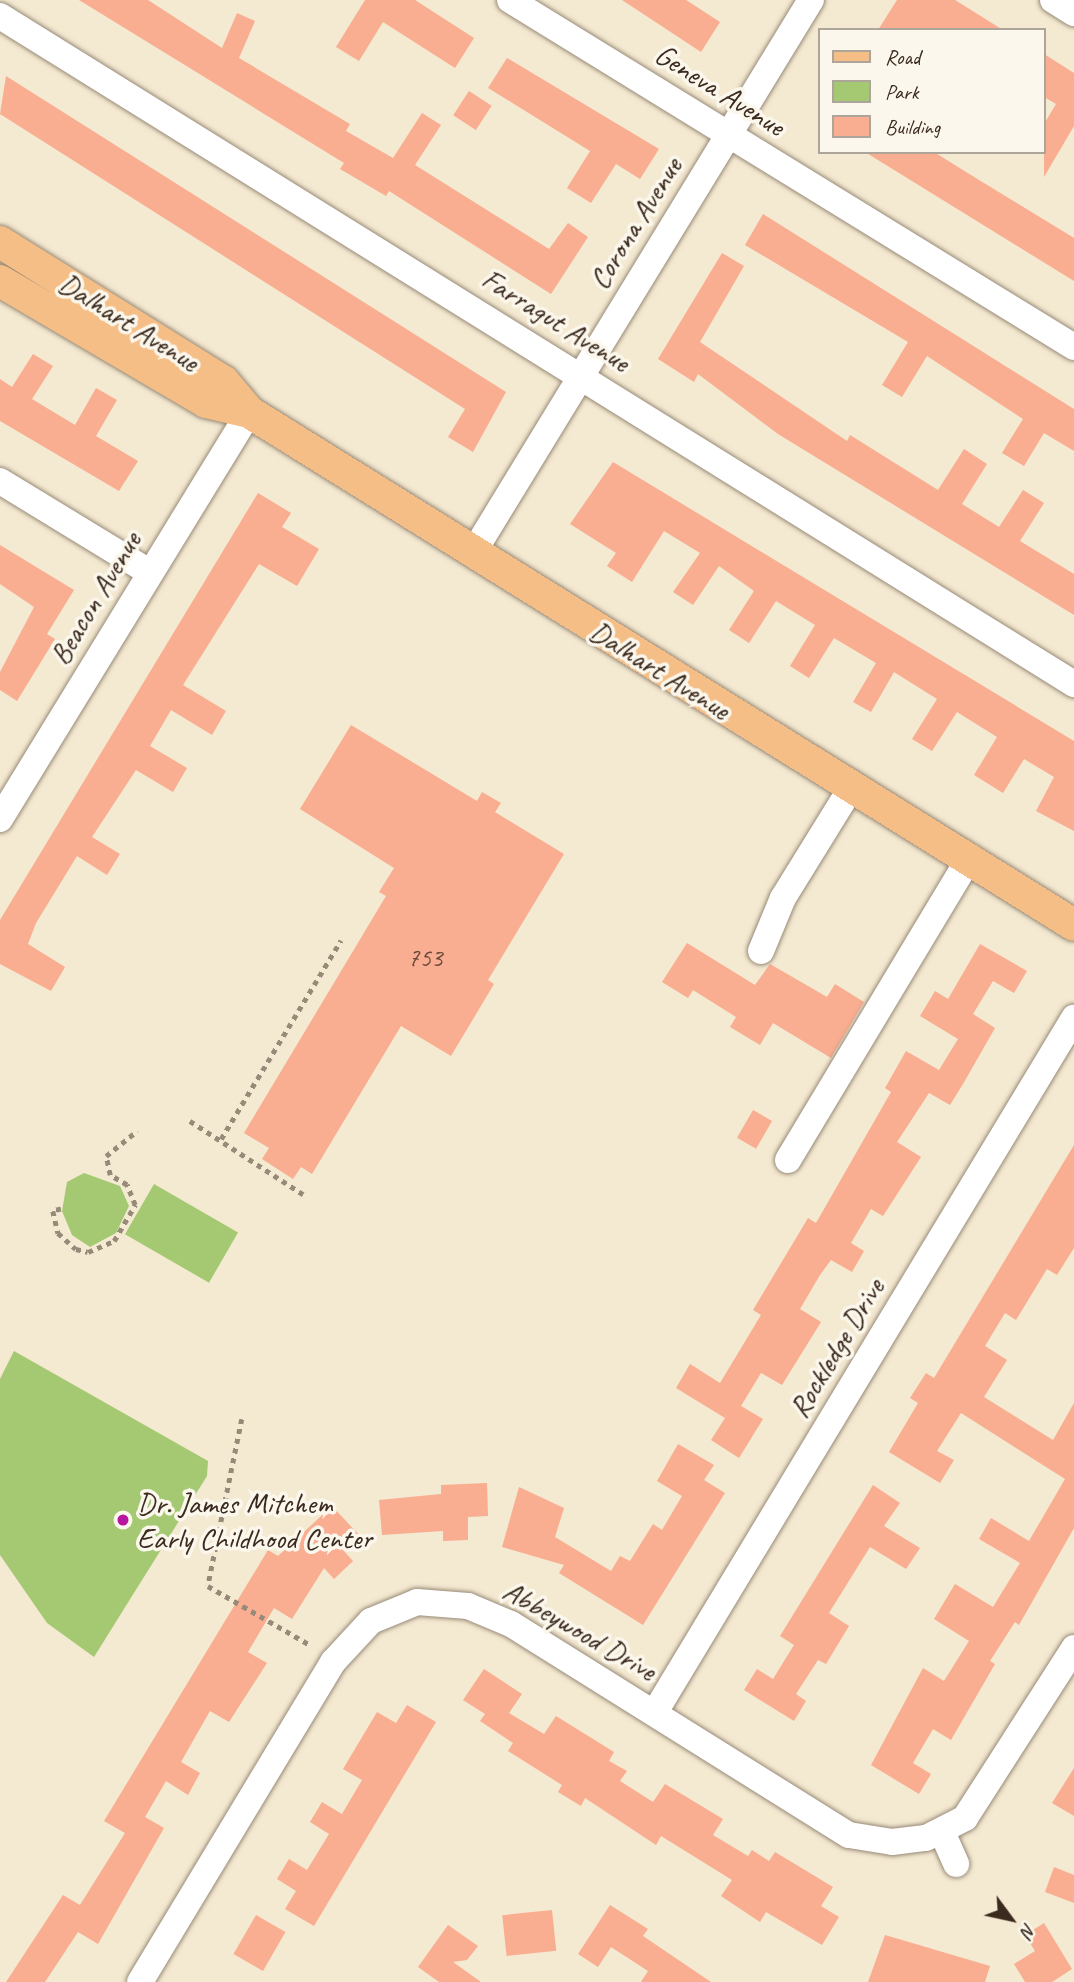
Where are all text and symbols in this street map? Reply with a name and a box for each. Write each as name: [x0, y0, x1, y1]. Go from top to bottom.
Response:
legend: [818, 28, 1046, 154]
street label: Geneva Avenue: [649, 36, 791, 144]
text: Road: [885, 44, 920, 70]
text: Park: [885, 79, 918, 105]
text: Building: [885, 114, 940, 140]
street label: Corona Avenue: [580, 151, 690, 295]
street label: Farragut Avenue: [476, 260, 636, 380]
street label: Dalhart Avenue: [52, 265, 206, 379]
street label: Beacon Avenue: [41, 525, 149, 671]
street label: Dalhart Avenue: [583, 613, 737, 727]
house number: 753: [407, 942, 443, 974]
street label: Rockledge Drive: [780, 1272, 892, 1424]
place label: Dr. James Mitchem Early Childhood Center: [137, 1485, 372, 1556]
marker: Dr. James Mitchem Early Childhood Center: [115, 1512, 131, 1528]
street label: Abbeywood Drive: [497, 1572, 663, 1688]
north arrow: [976, 1884, 1046, 1954]
text: N: [1015, 1919, 1042, 1942]

